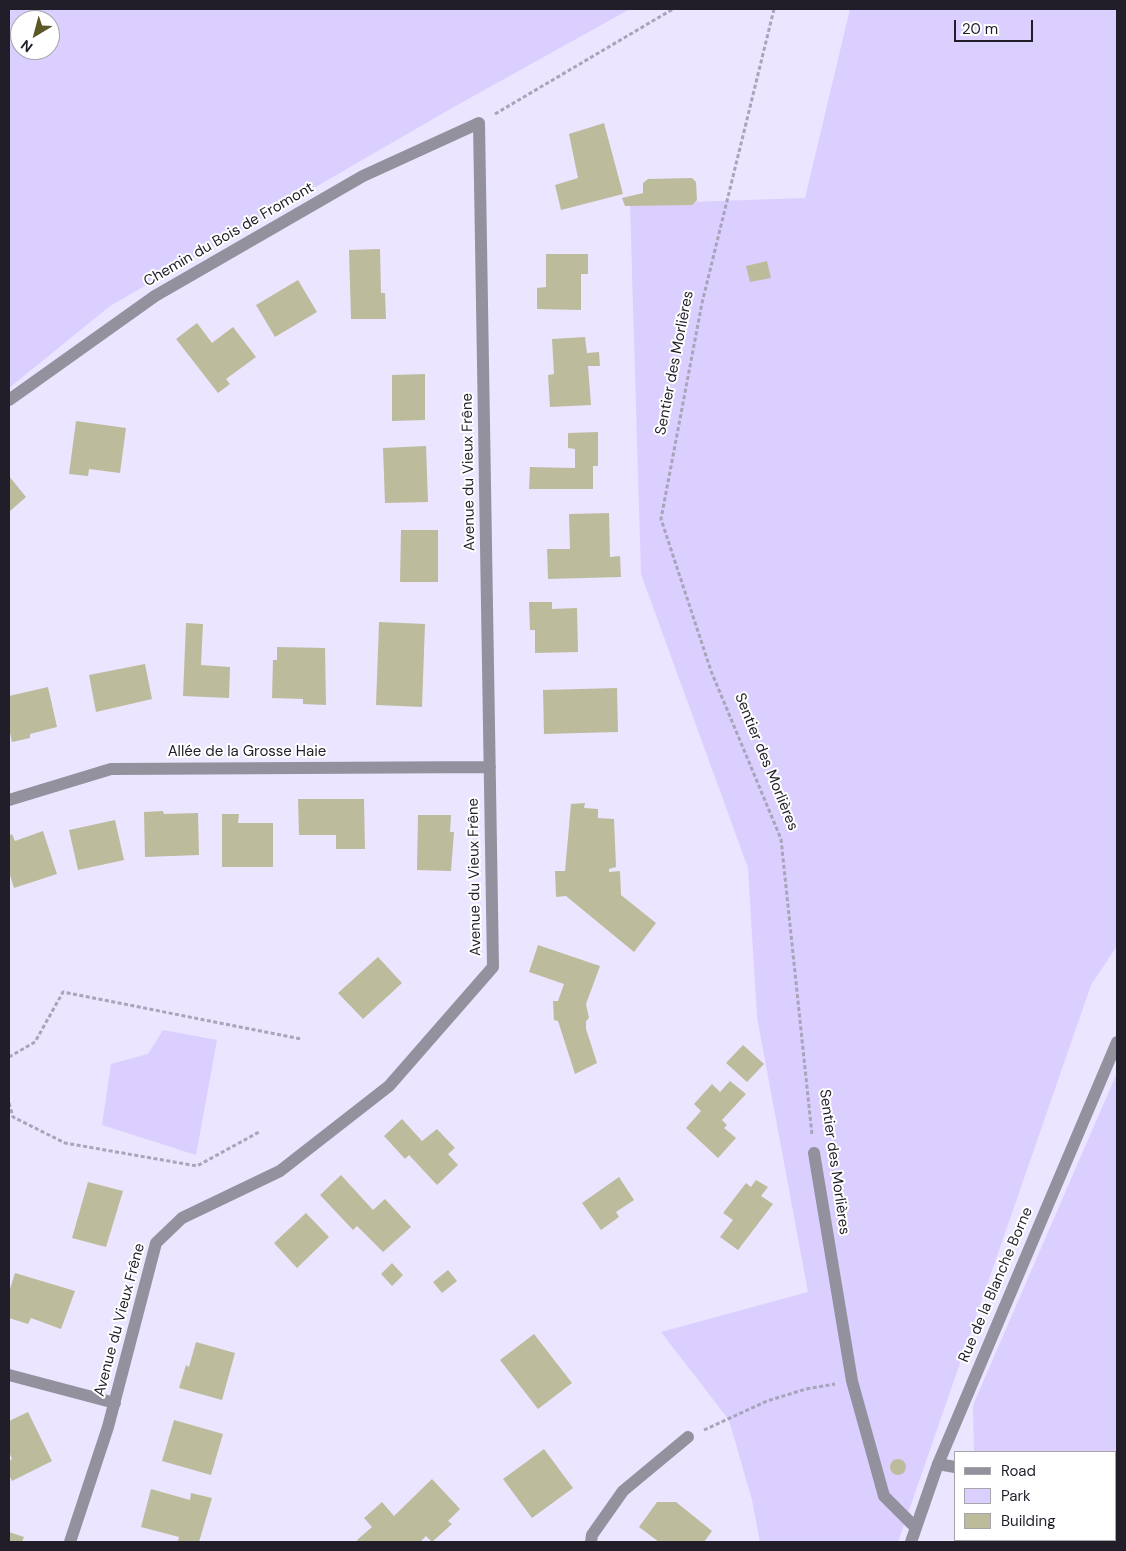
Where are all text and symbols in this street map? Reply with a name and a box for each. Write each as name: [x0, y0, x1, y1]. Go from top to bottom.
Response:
north arrow: [10, 10, 60, 60]
scale bar: [956, 10, 1035, 42]
text: 20 m: [962, 19, 998, 39]
text: N: [17, 36, 36, 56]
street label: Chemin du Bois de Fromont: [141, 179, 317, 291]
street label: Sentier des Morlières: [652, 289, 698, 437]
street label: Avenue du Vieux Frêne: [459, 393, 479, 551]
street label: Sentier des Morlières: [730, 691, 802, 833]
street label: Allée de la Grosse Haie: [168, 743, 326, 761]
street label: Avenue du Vieux Frêne: [465, 798, 485, 956]
street label: Sentier des Morlières: [815, 1088, 853, 1236]
street label: Rue de la Blanche Borne: [955, 1205, 1037, 1365]
street label: Avenue du Vieux Frêne: [91, 1241, 149, 1399]
legend: [954, 1451, 1116, 1541]
text: Road: [1001, 1461, 1036, 1481]
text: Park: [1001, 1486, 1031, 1506]
text: Building: [1001, 1511, 1056, 1531]

